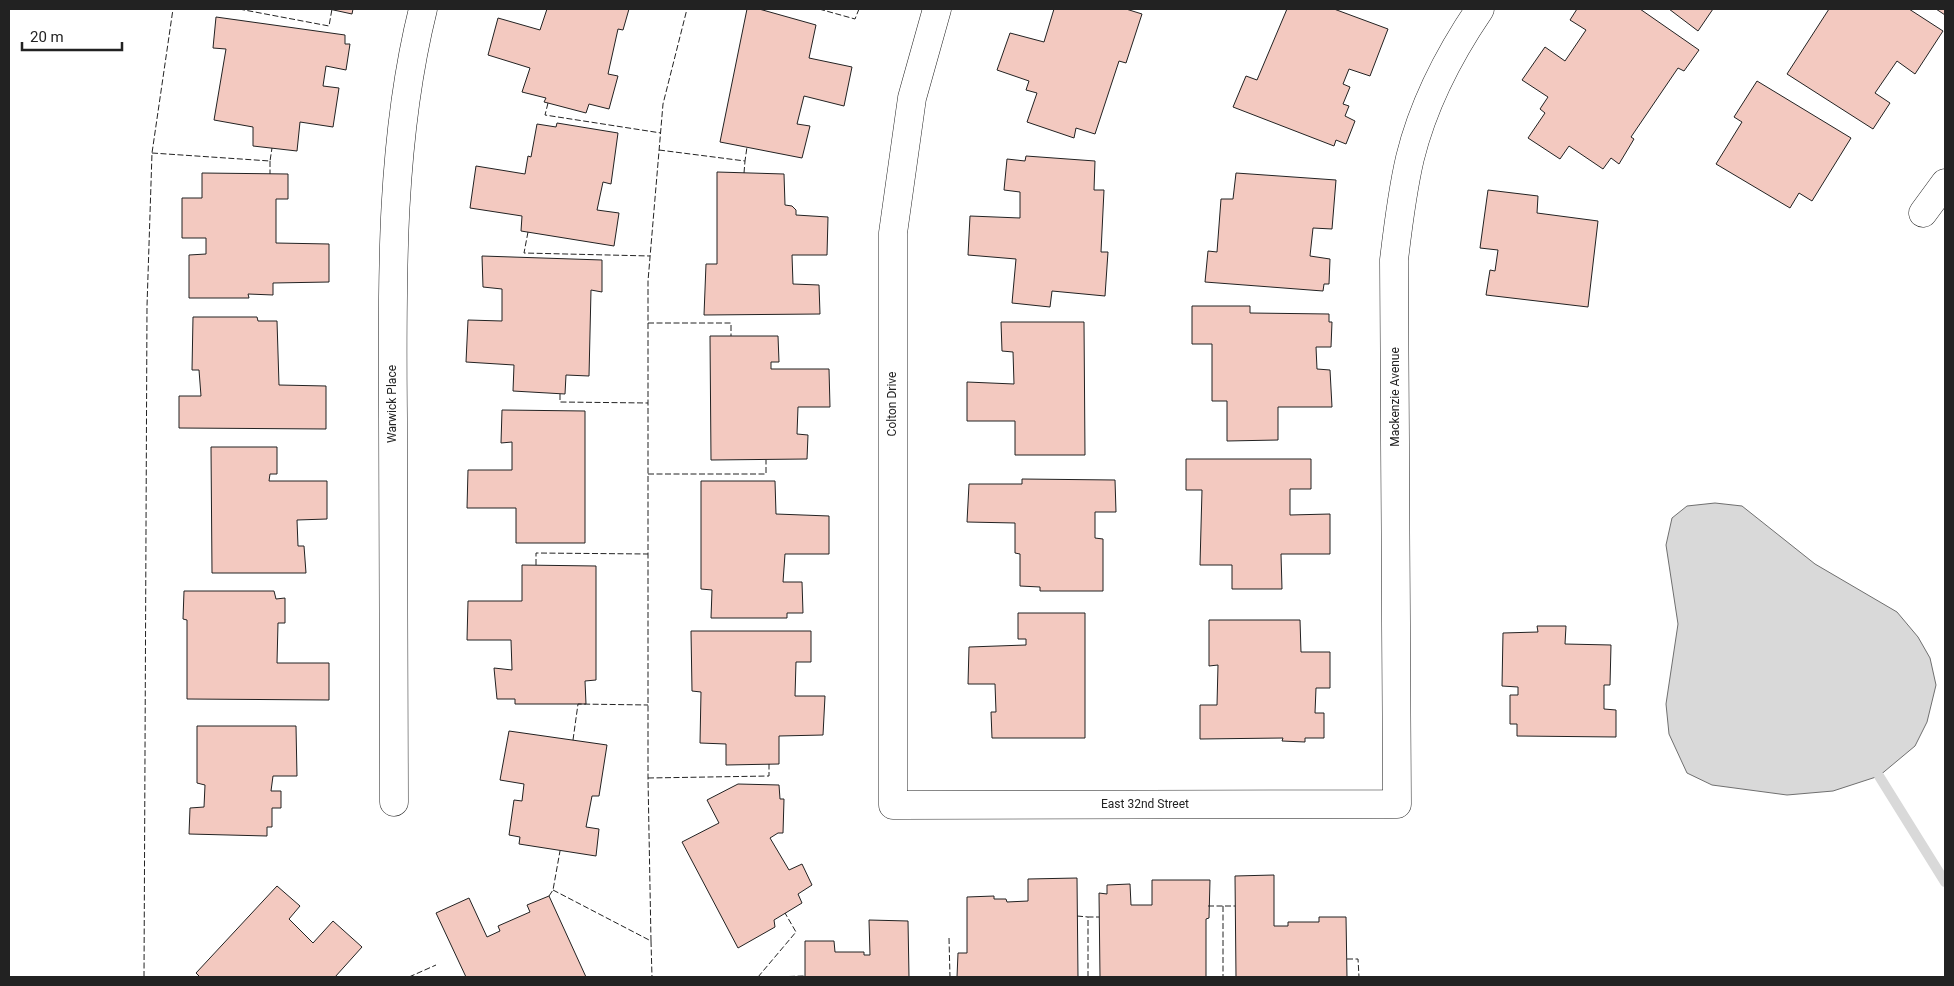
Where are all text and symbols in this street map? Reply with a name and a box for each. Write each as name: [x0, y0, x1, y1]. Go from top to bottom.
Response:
scale bar: [22, 20, 122, 52]
text: 20 m: [30, 28, 64, 46]
street label: Mackenzie Avenue: [1388, 347, 1402, 447]
street label: Warwick Place: [385, 365, 399, 443]
street label: Colton Drive: [885, 372, 899, 436]
street label: East 32nd Street: [1101, 797, 1189, 811]

